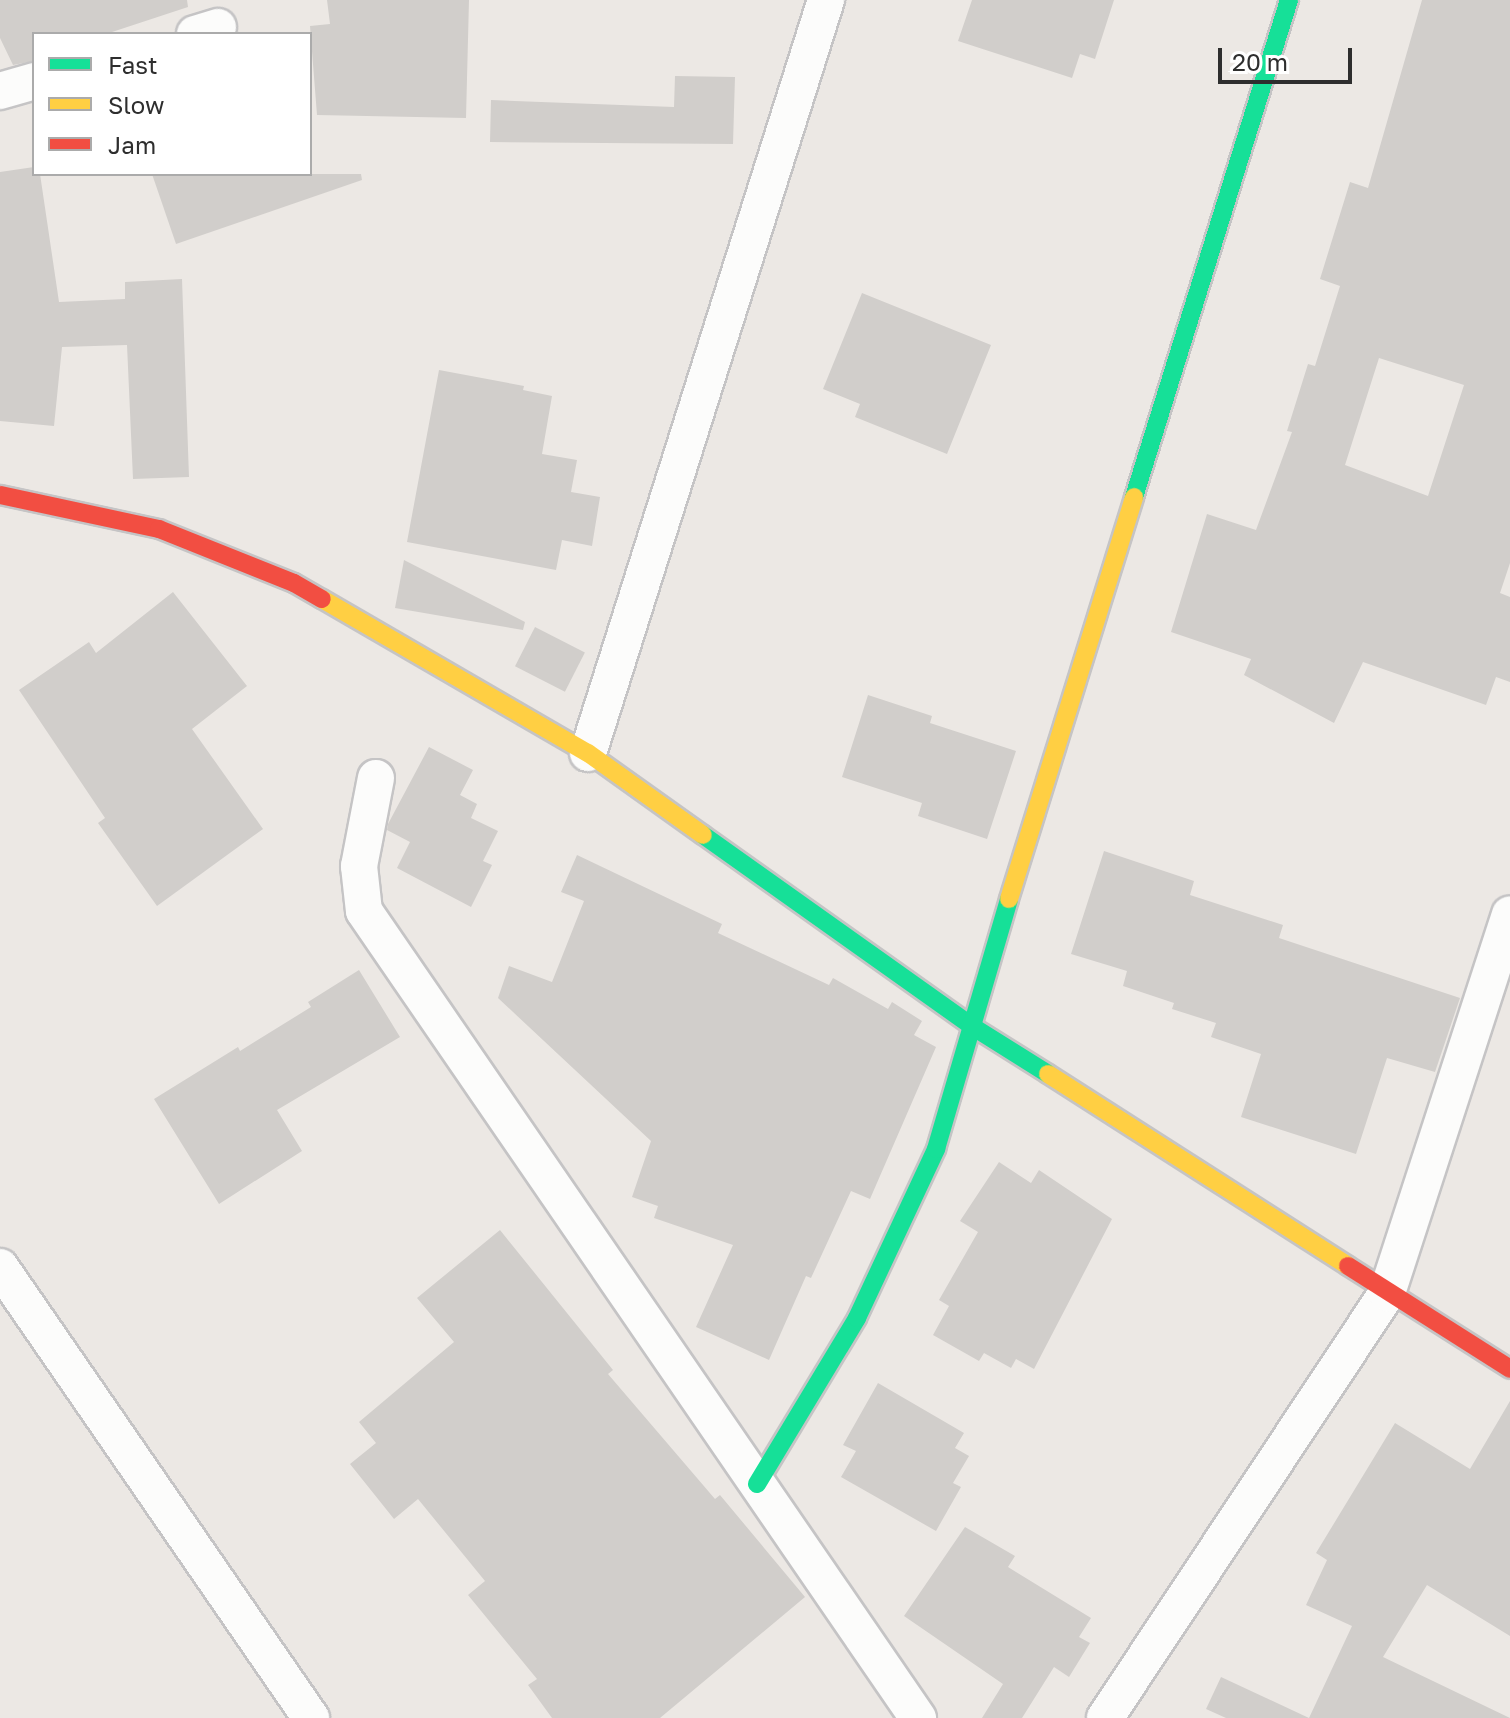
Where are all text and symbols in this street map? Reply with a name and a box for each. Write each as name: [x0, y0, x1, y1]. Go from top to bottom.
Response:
legend: [32, 32, 312, 176]
scale bar: [1222, 32, 1356, 82]
text: 20 m: [1232, 47, 1288, 76]
text: Fast: [108, 50, 158, 79]
text: Slow: [108, 90, 164, 119]
text: Jam: [108, 130, 156, 159]

